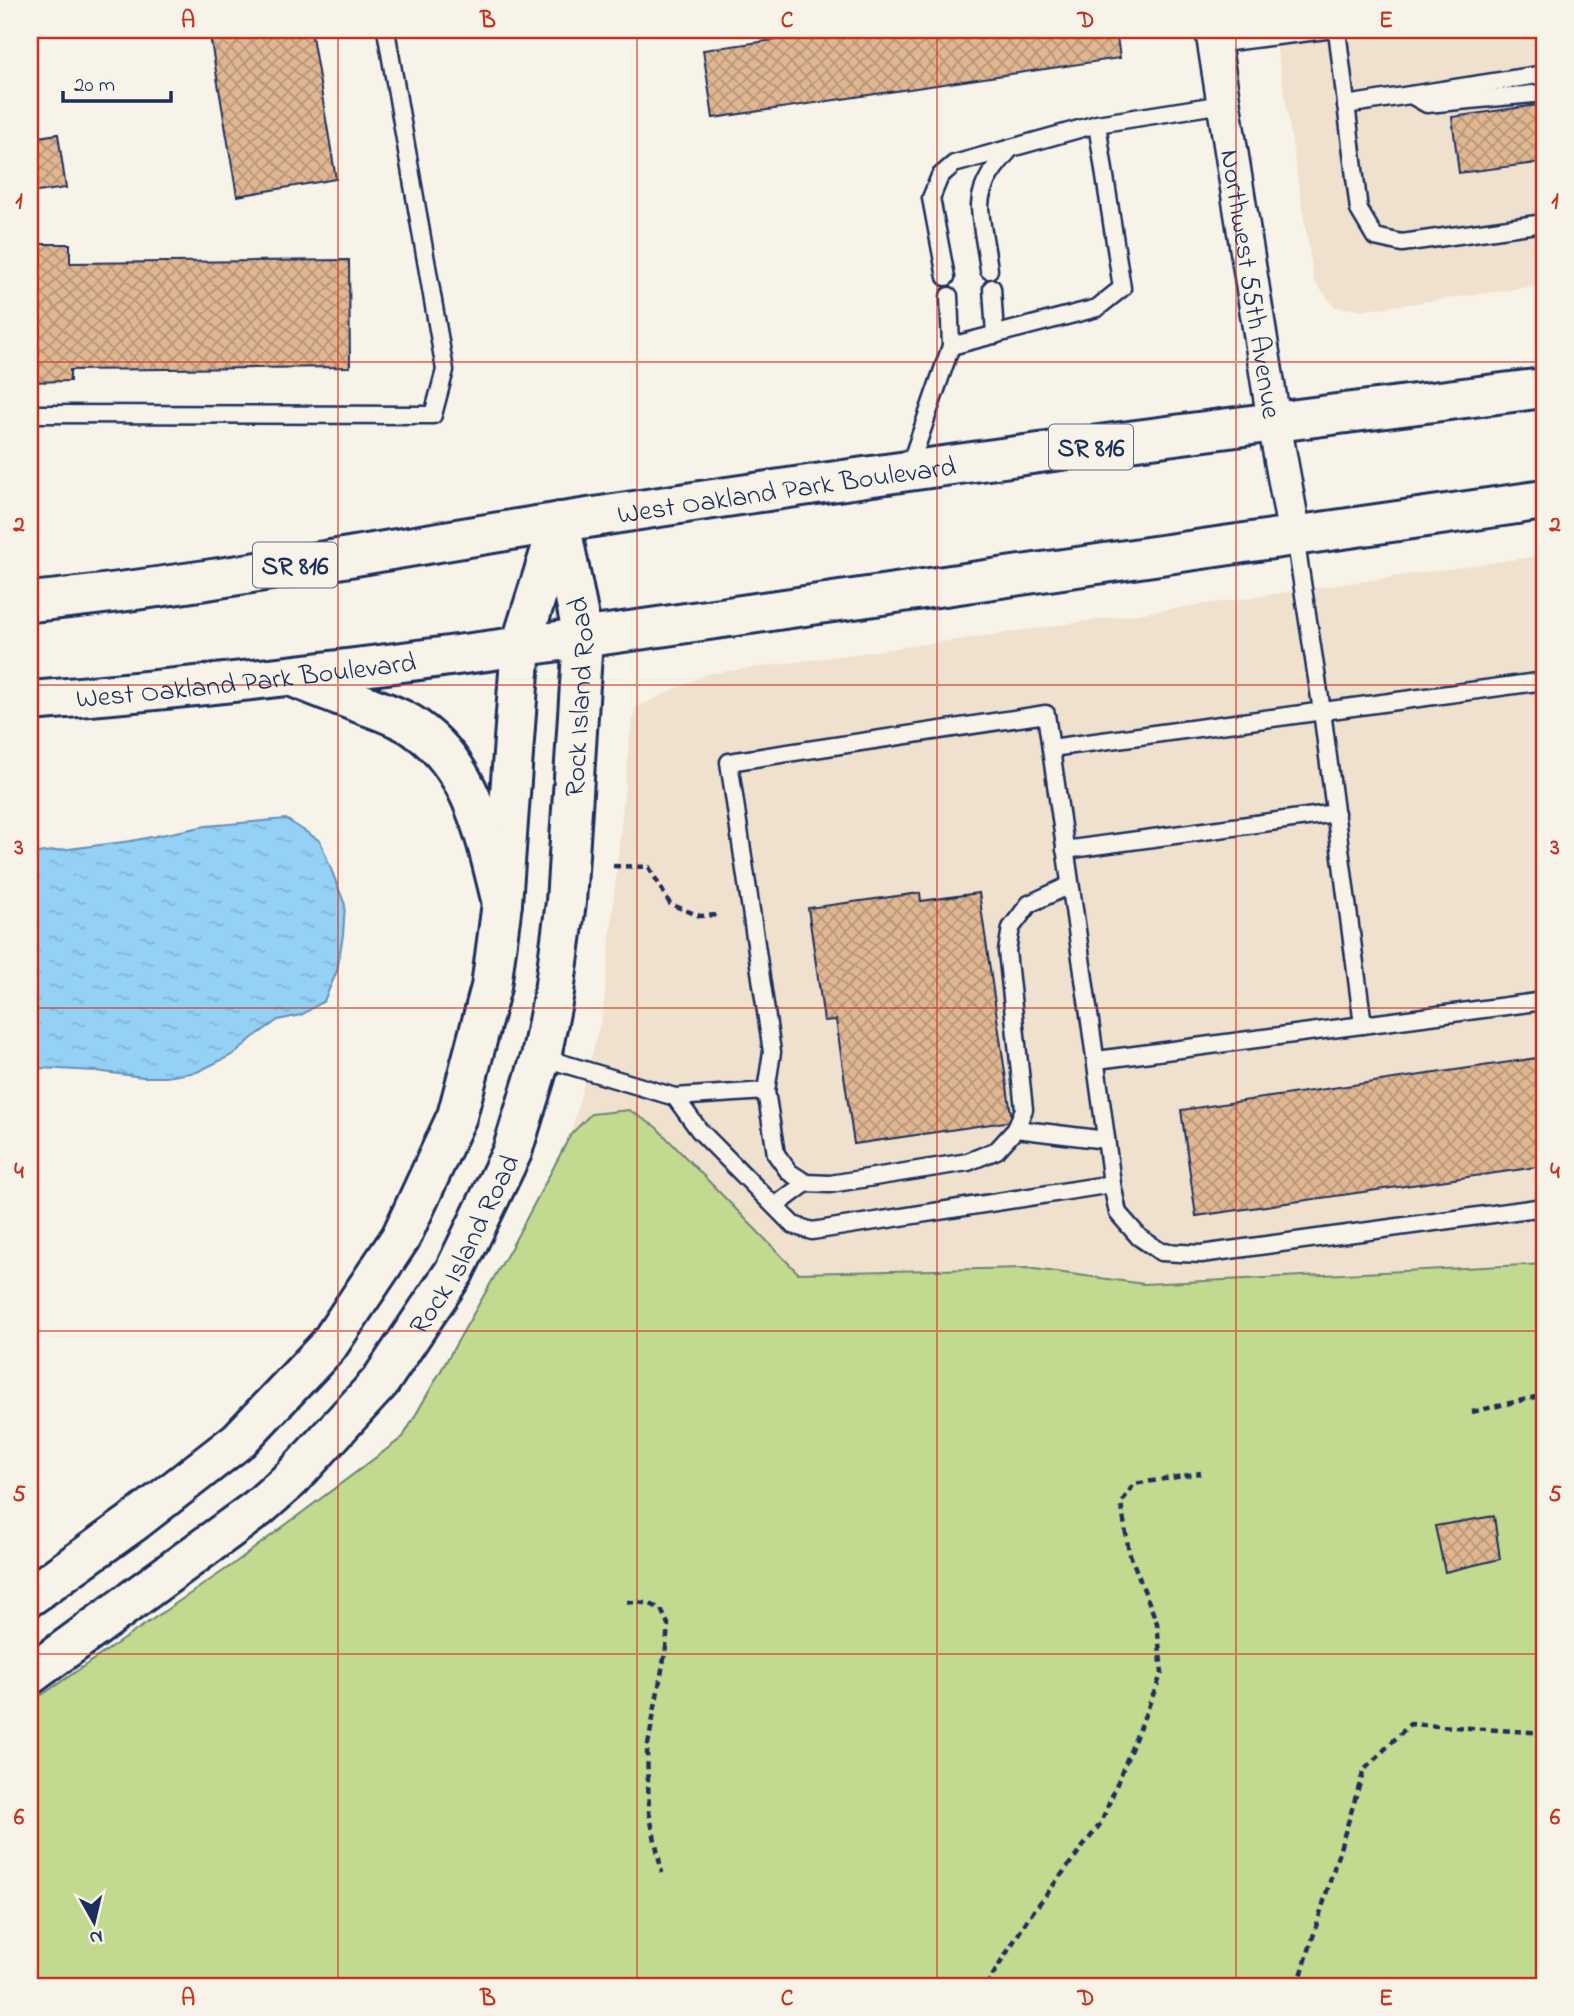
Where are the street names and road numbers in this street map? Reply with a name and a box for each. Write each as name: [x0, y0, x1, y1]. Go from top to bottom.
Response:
street label: Northwest 55th Avenue: [1207, 147, 1290, 422]
road number: SR 816: [1049, 424, 1133, 470]
street label: West Oakland Park Boulevard: [615, 448, 959, 537]
road number: SR 816: [253, 542, 337, 587]
street label: Rock Island Road: [556, 593, 607, 798]
street label: West Oakland Park Boulevard: [74, 643, 419, 721]
street label: Rock Island Road: [400, 1148, 532, 1344]

